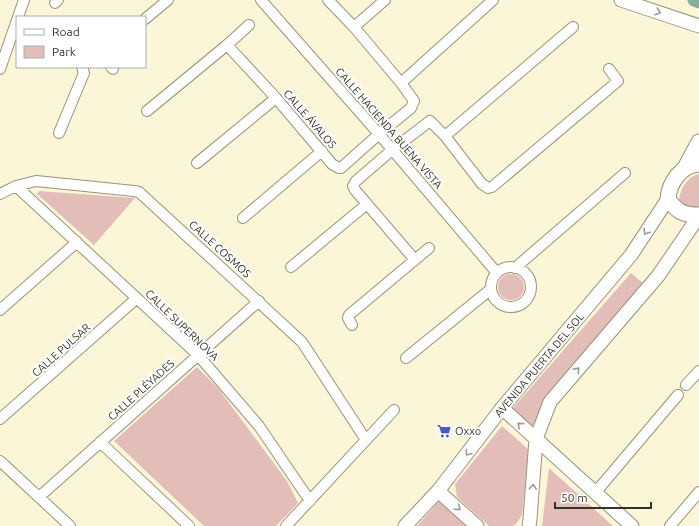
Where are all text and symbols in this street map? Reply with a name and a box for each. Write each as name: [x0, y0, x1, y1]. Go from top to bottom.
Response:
one-way arrow: [654, 8, 661, 16]
legend: [16, 16, 146, 68]
text: Road: [52, 25, 80, 38]
text: Park: [52, 45, 76, 58]
street label: CALLE HACIENDA BUENA VISTA: [333, 65, 445, 191]
street label: CALLE ÁVALOS: [281, 87, 340, 151]
street label: CALLE COSMOS: [187, 218, 253, 280]
one-way arrow: [643, 228, 651, 235]
street label: CALLE SUPERNOVA: [143, 287, 222, 364]
street label: AVENIDA PUERTA DEL SOL: [492, 310, 586, 419]
street label: CALLE PULSAR: [30, 321, 92, 379]
street label: CALLE PLÉYADES: [105, 356, 177, 423]
one-way arrow: [573, 367, 580, 375]
one-way arrow: [517, 422, 525, 429]
supermarket icon: Oxxo: [436, 423, 452, 439]
place label: Oxxo: [455, 425, 481, 437]
one-way arrow: [466, 448, 473, 455]
one-way arrow: [528, 484, 537, 490]
scale bar: [555, 484, 651, 510]
text: 50 m: [561, 491, 588, 504]
one-way arrow: [453, 504, 461, 511]

